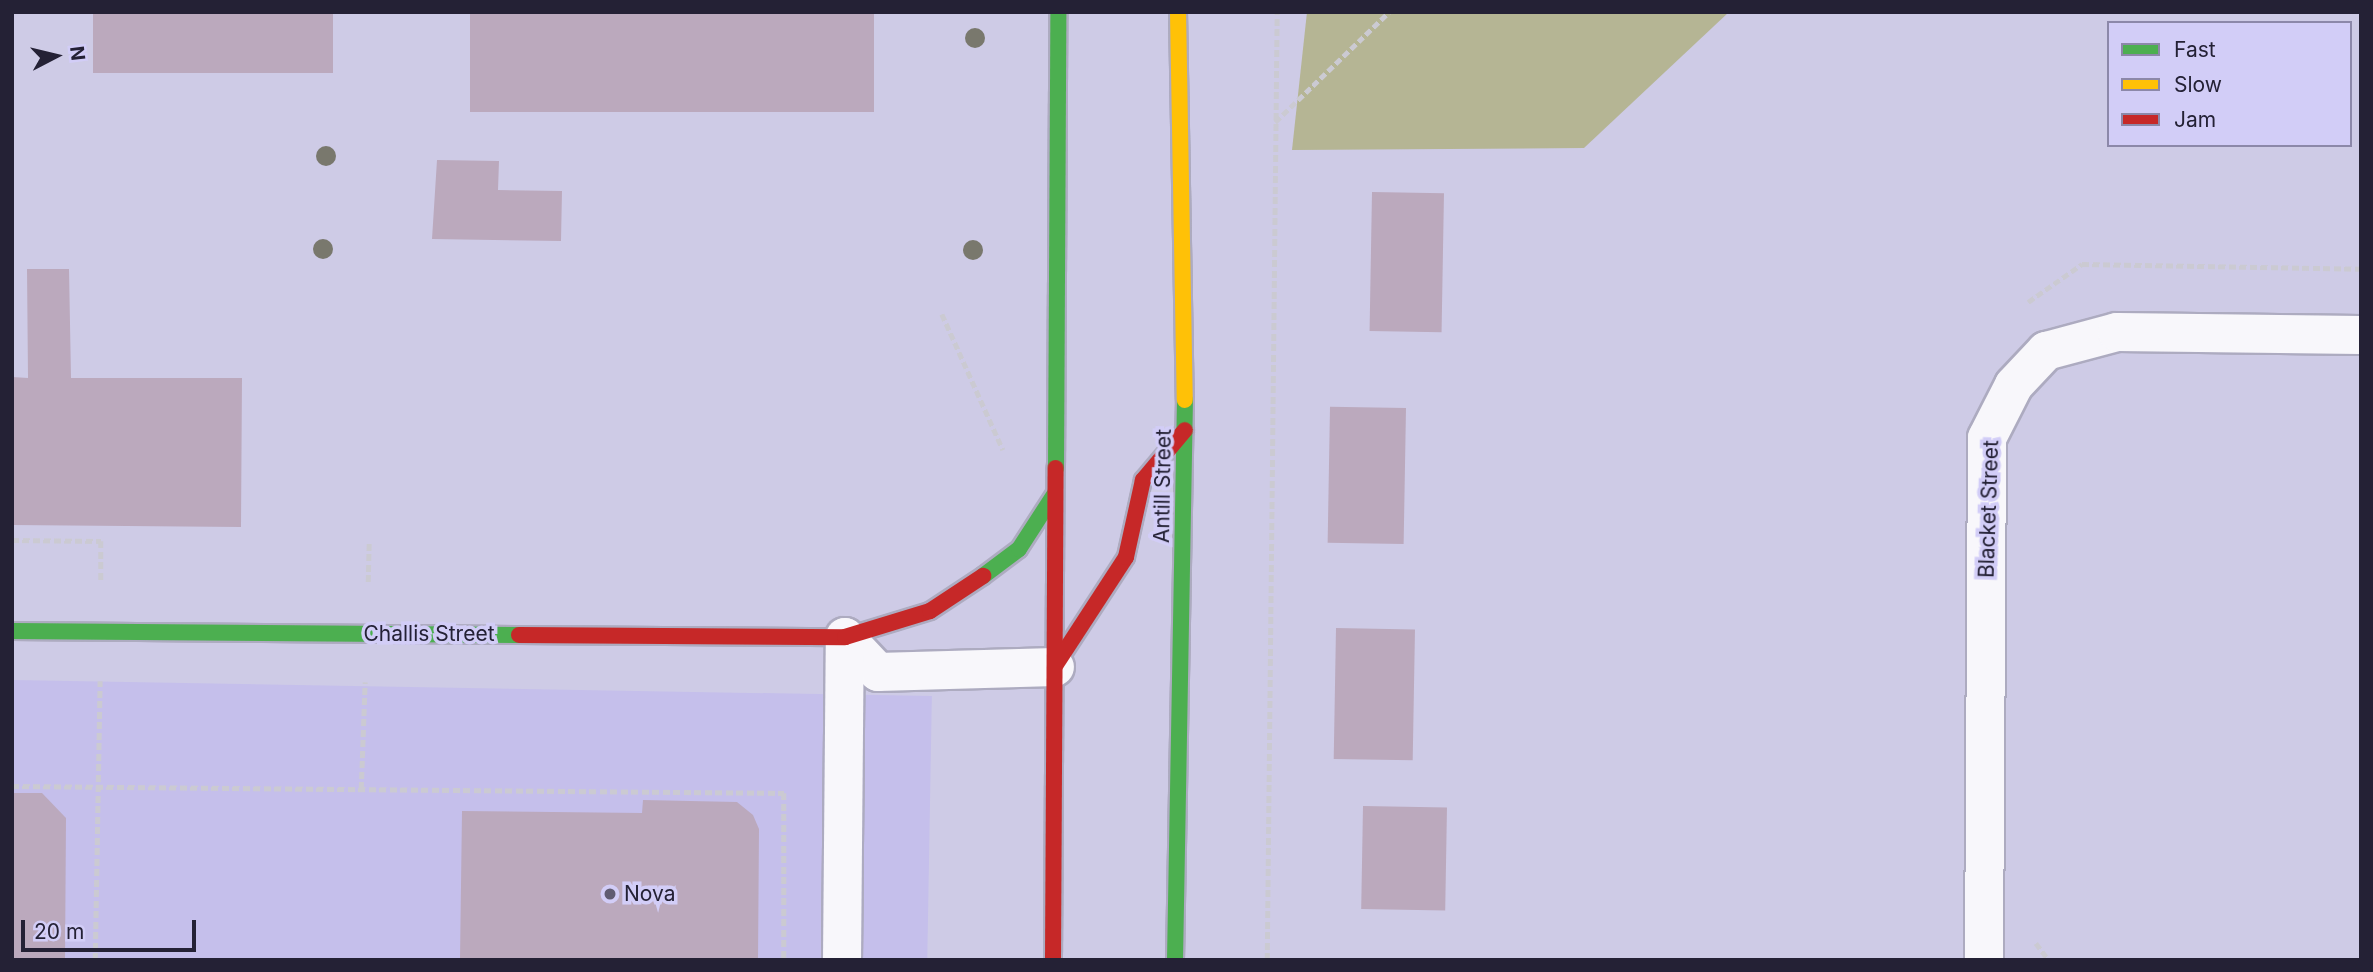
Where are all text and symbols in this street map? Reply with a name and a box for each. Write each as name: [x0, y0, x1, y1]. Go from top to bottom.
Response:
north arrow: [21, 21, 91, 91]
legend: [2107, 21, 2352, 147]
text: Fast: [2174, 37, 2216, 62]
text: N: [65, 45, 90, 62]
text: Slow: [2174, 72, 2222, 97]
text: Jam: [2174, 107, 2216, 132]
street label: Antill Street: [1149, 429, 1177, 543]
street label: Blacket Street: [1974, 440, 2004, 578]
street label: Challis Street: [363, 621, 495, 647]
place label: Nova: [624, 881, 675, 907]
marker: Nova: [602, 886, 618, 902]
scale bar: [24, 906, 200, 950]
text: 20 m: [34, 919, 84, 944]

